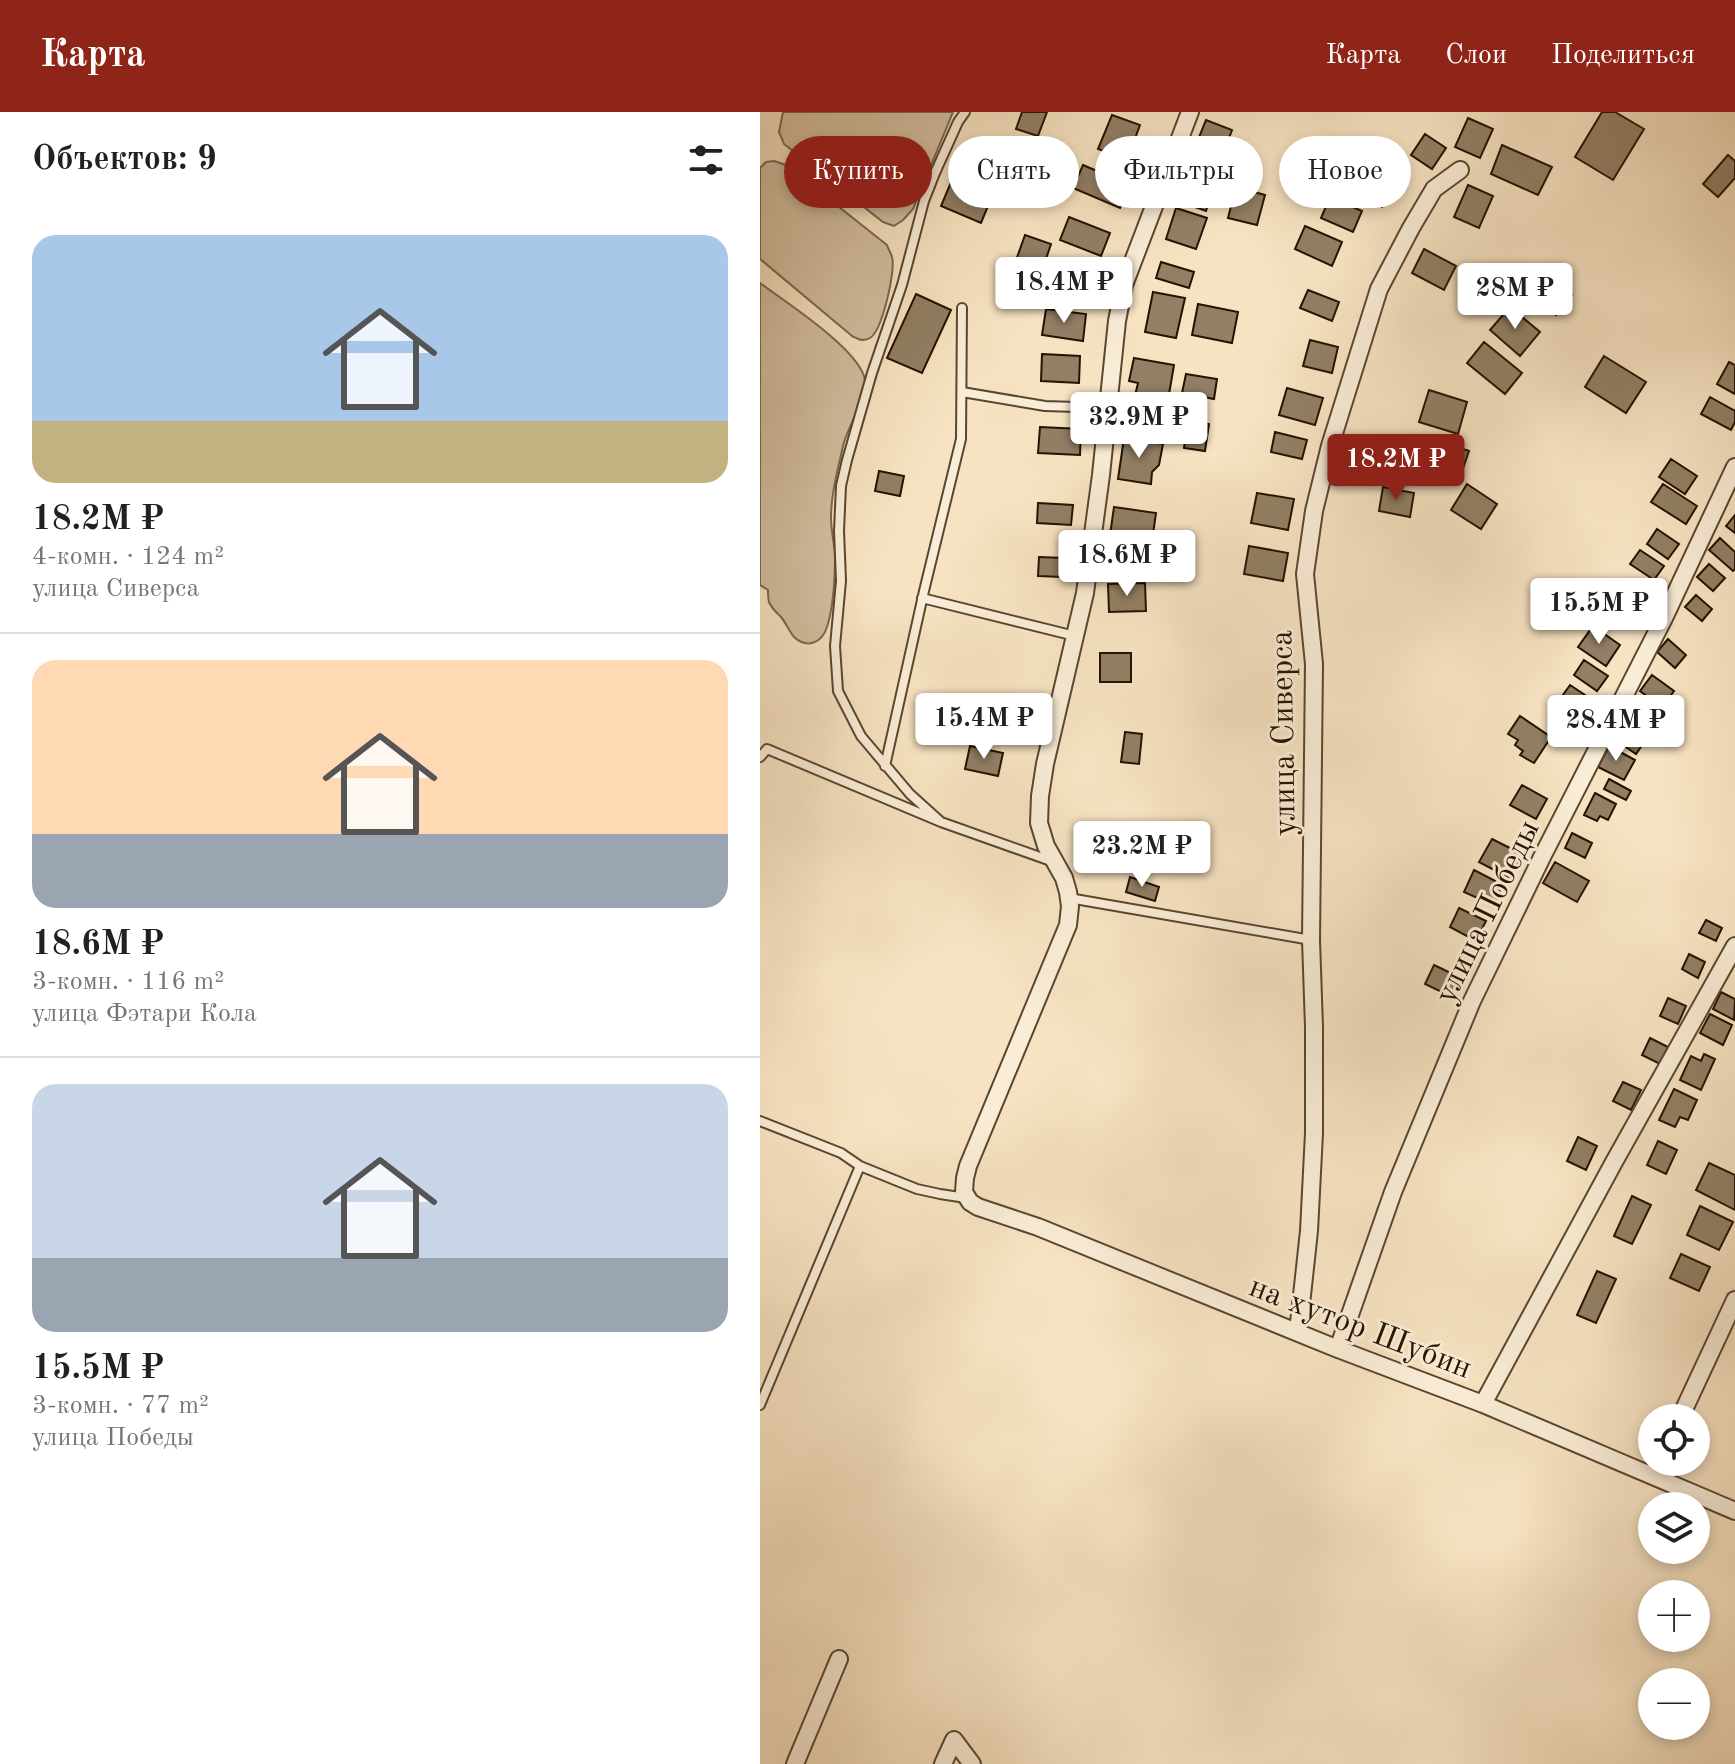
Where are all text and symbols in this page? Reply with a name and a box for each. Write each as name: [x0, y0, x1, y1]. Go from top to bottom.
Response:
text: Карта: [40, 37, 146, 75]
text: Карта: [1325, 42, 1401, 70]
text: Слои: [1445, 42, 1507, 70]
text: Поделиться: [1551, 42, 1695, 70]
chip: Купить: [784, 136, 932, 208]
chip: Снять: [948, 136, 1079, 208]
chip: Фильтры: [1095, 136, 1263, 208]
chip: Новое: [1279, 136, 1411, 208]
icon: filters: [684, 138, 728, 182]
text: Объектов: 9: [32, 143, 217, 177]
pin: 18.4M ₽: [990, 257, 1138, 325]
pin: 28M ₽: [1459, 263, 1571, 331]
text: 18.4M ₽: [1013, 270, 1115, 296]
text: 28M ₽: [1476, 276, 1554, 302]
icon: home: [308, 287, 452, 431]
pin: 32.9M ₽: [1065, 392, 1213, 460]
text: 32.9M ₽: [1088, 405, 1190, 431]
pin: 18.2M ₽: [1322, 434, 1470, 502]
text: 18.2M ₽: [1345, 447, 1447, 473]
text: 18.2M ₽: [32, 503, 164, 537]
pin: 18.6M ₽: [1053, 530, 1201, 598]
text: 18.6M ₽: [1076, 543, 1178, 569]
text: 4-комн. · 124 m²: [32, 544, 224, 570]
text: улица Сиверса: [32, 576, 199, 602]
pin: 15.5M ₽: [1525, 578, 1673, 646]
text: 15.5M ₽: [1548, 591, 1650, 617]
street label: улица Сиверса: [1267, 630, 1303, 836]
pin: 15.4M ₽: [910, 693, 1058, 761]
pin: 28.4M ₽: [1542, 695, 1690, 763]
text: 15.4M ₽: [933, 706, 1035, 732]
text: 28.4M ₽: [1565, 708, 1667, 734]
icon: home: [308, 712, 452, 856]
street label: улица Победы: [1431, 816, 1547, 1009]
pin: 23.2M ₽: [1068, 821, 1216, 889]
text: 23.2M ₽: [1091, 834, 1193, 860]
text: 18.6M ₽: [32, 928, 164, 962]
text: 3-комн. · 116 m²: [32, 969, 224, 995]
text: улица Фэтари Кола: [32, 1001, 257, 1027]
icon: home: [308, 1136, 452, 1280]
street label: на хутор Шубин: [1244, 1272, 1475, 1386]
text: 15.5M ₽: [32, 1352, 164, 1386]
text: 3-комн. · 77 m²: [32, 1393, 209, 1419]
map controls: [1638, 1404, 1710, 1740]
button: locate: [1638, 1404, 1710, 1476]
text: улица Победы: [32, 1425, 194, 1451]
button: layers: [1638, 1492, 1710, 1564]
button: +: [1638, 1580, 1710, 1652]
button: −: [1638, 1668, 1710, 1740]

